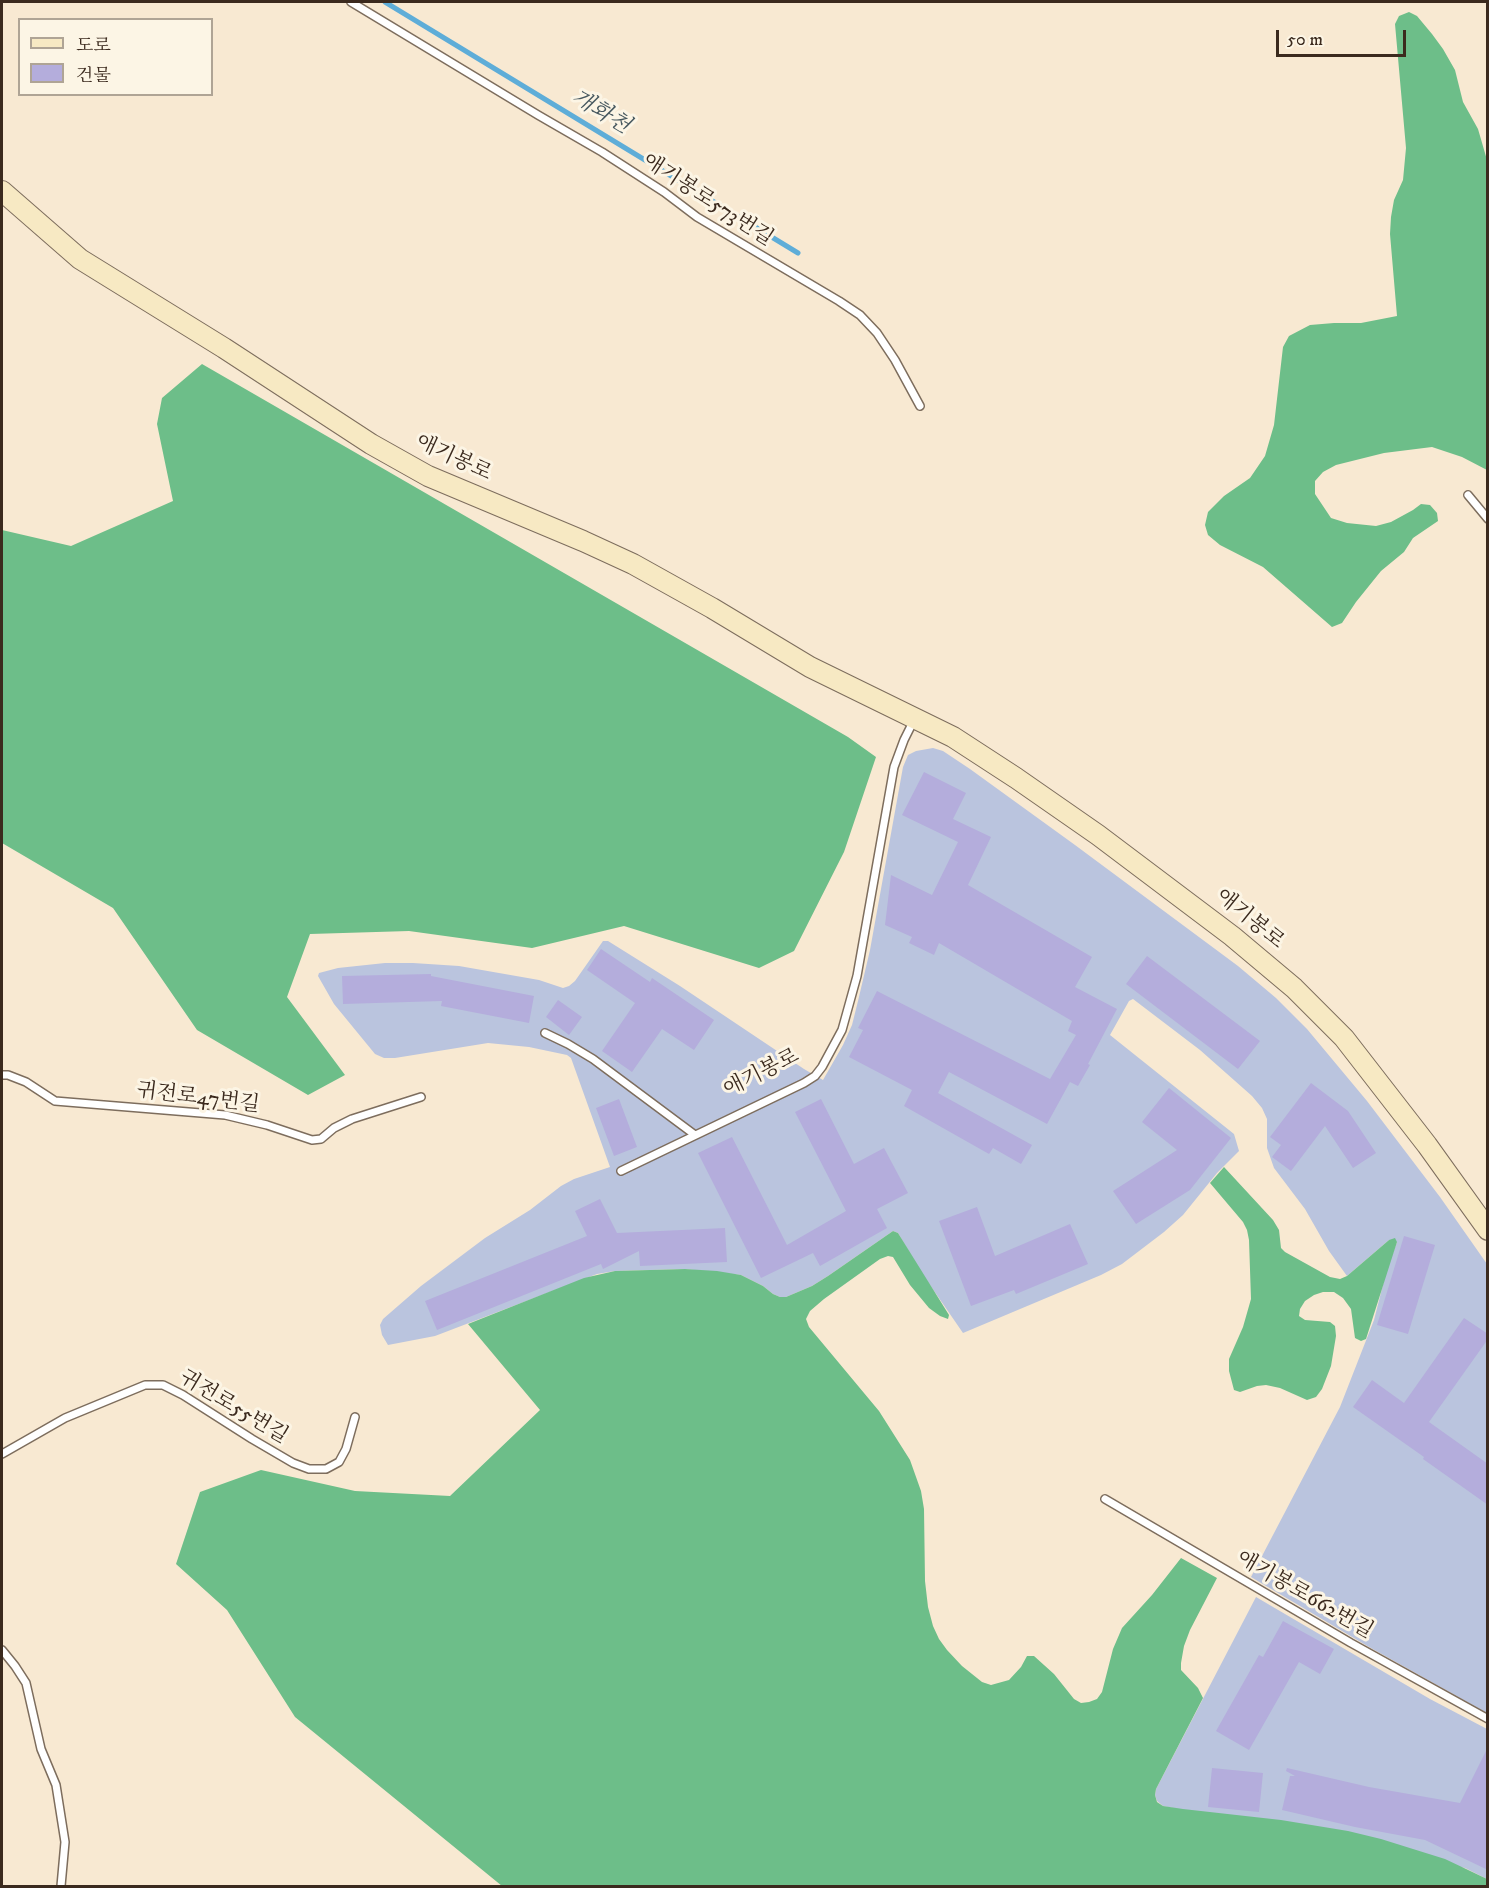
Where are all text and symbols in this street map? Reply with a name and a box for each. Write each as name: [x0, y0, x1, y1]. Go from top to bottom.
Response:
legend: [18, 18, 213, 96]
scale bar: [1279, 18, 1410, 56]
text: 50 m: [1287, 29, 1323, 51]
text: 도로: [76, 35, 111, 57]
text: 건물: [76, 65, 111, 87]
water label: 개화천: [566, 85, 634, 141]
street label: 애기봉로573번길: [637, 149, 777, 253]
street label: 애기봉로: [411, 430, 495, 488]
street label: 애기봉로: [1210, 885, 1288, 955]
street label: 애기봉로: [720, 1044, 804, 1104]
street label: 귀전로47번길: [135, 1079, 261, 1119]
street label: 귀전로55번길: [174, 1366, 292, 1450]
street label: 애기봉로662번길: [1231, 1547, 1377, 1645]

